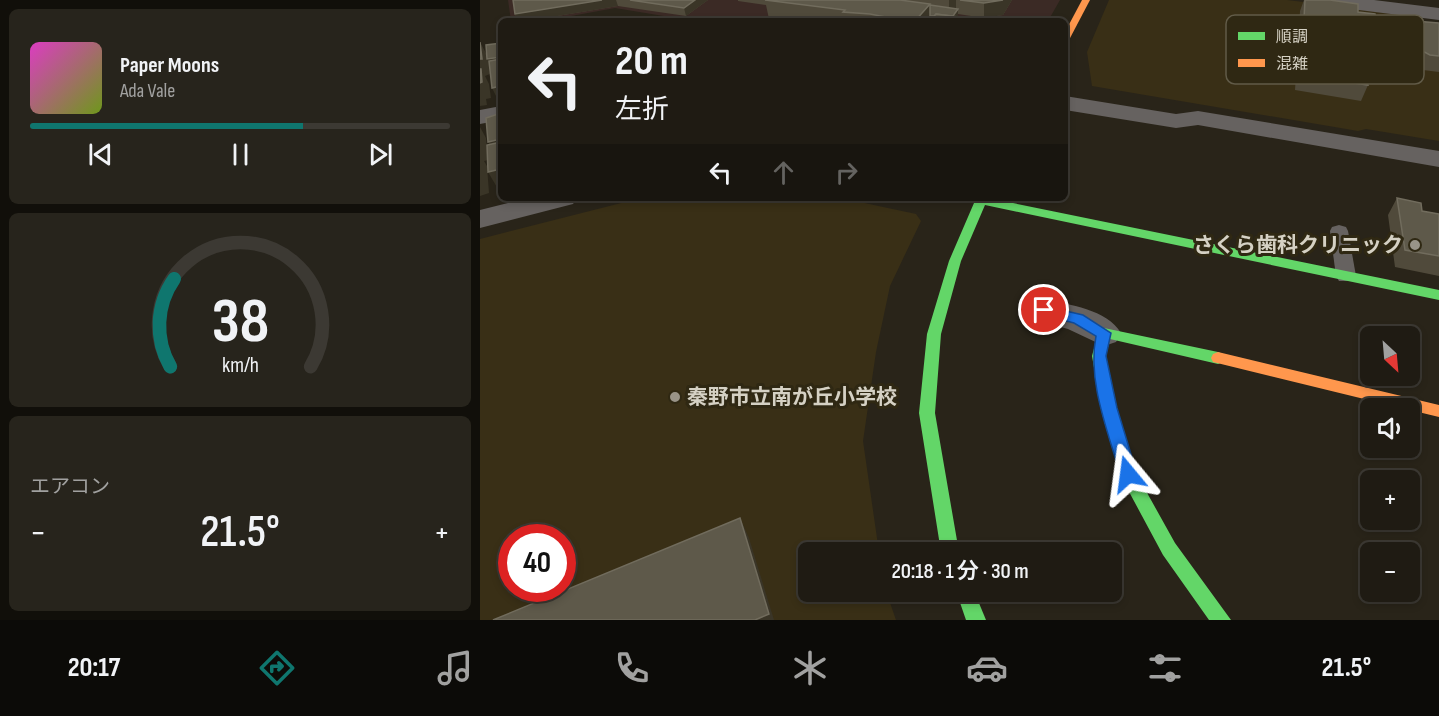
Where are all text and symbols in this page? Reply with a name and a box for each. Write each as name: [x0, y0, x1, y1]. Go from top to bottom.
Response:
legend: [1226, 15, 1424, 84]
text: 順調: [1276, 28, 1308, 47]
text: 20 m: [615, 36, 688, 87]
icon: left: [516, 42, 594, 120]
text: Paper Moons: [120, 52, 219, 79]
text: 混雑: [1276, 55, 1308, 74]
text: Ada Vale: [120, 79, 175, 103]
text: 左折: [615, 94, 669, 126]
icon: previous: [84, 138, 117, 171]
icon: pause: [224, 138, 257, 171]
icon: next: [364, 138, 397, 171]
icon: left: [704, 156, 737, 189]
icon: ahead: [767, 156, 800, 189]
icon: right: [830, 156, 863, 189]
place label: さくら歯科クリニック: [1193, 233, 1403, 258]
marker: さくら歯科クリニック: [1408, 238, 1422, 252]
pin: [1018, 284, 1069, 335]
text: 38: [211, 285, 269, 360]
icon: arrive: [1027, 293, 1060, 326]
north arrow: [1360, 326, 1420, 386]
map controls: [1360, 326, 1420, 602]
text: km/h: [221, 353, 259, 378]
place label: 秦野市立南が丘小学校: [687, 385, 897, 410]
marker: 秦野市立南が丘小学校: [668, 390, 682, 404]
button: sound: [1360, 398, 1420, 458]
position arrow: [1096, 442, 1160, 506]
button: +: [1360, 470, 1420, 530]
text: エアコン: [30, 475, 110, 499]
text: 21.5°: [200, 505, 280, 560]
text: −: [30, 513, 46, 553]
text: +: [434, 513, 450, 553]
speed limit sign: 40: [498, 524, 576, 602]
button: −: [1360, 542, 1420, 602]
text: 20:18 · 1 分 · 30 m: [891, 558, 1029, 585]
icon: directions: [256, 647, 298, 689]
icon: music: [434, 647, 476, 689]
icon: phone: [611, 647, 653, 689]
icon: climate: [789, 647, 831, 689]
icon: car: [966, 647, 1008, 689]
icon: filters: [1144, 647, 1186, 689]
text: 20:17: [68, 652, 120, 684]
text: 21.5°: [1322, 652, 1371, 684]

